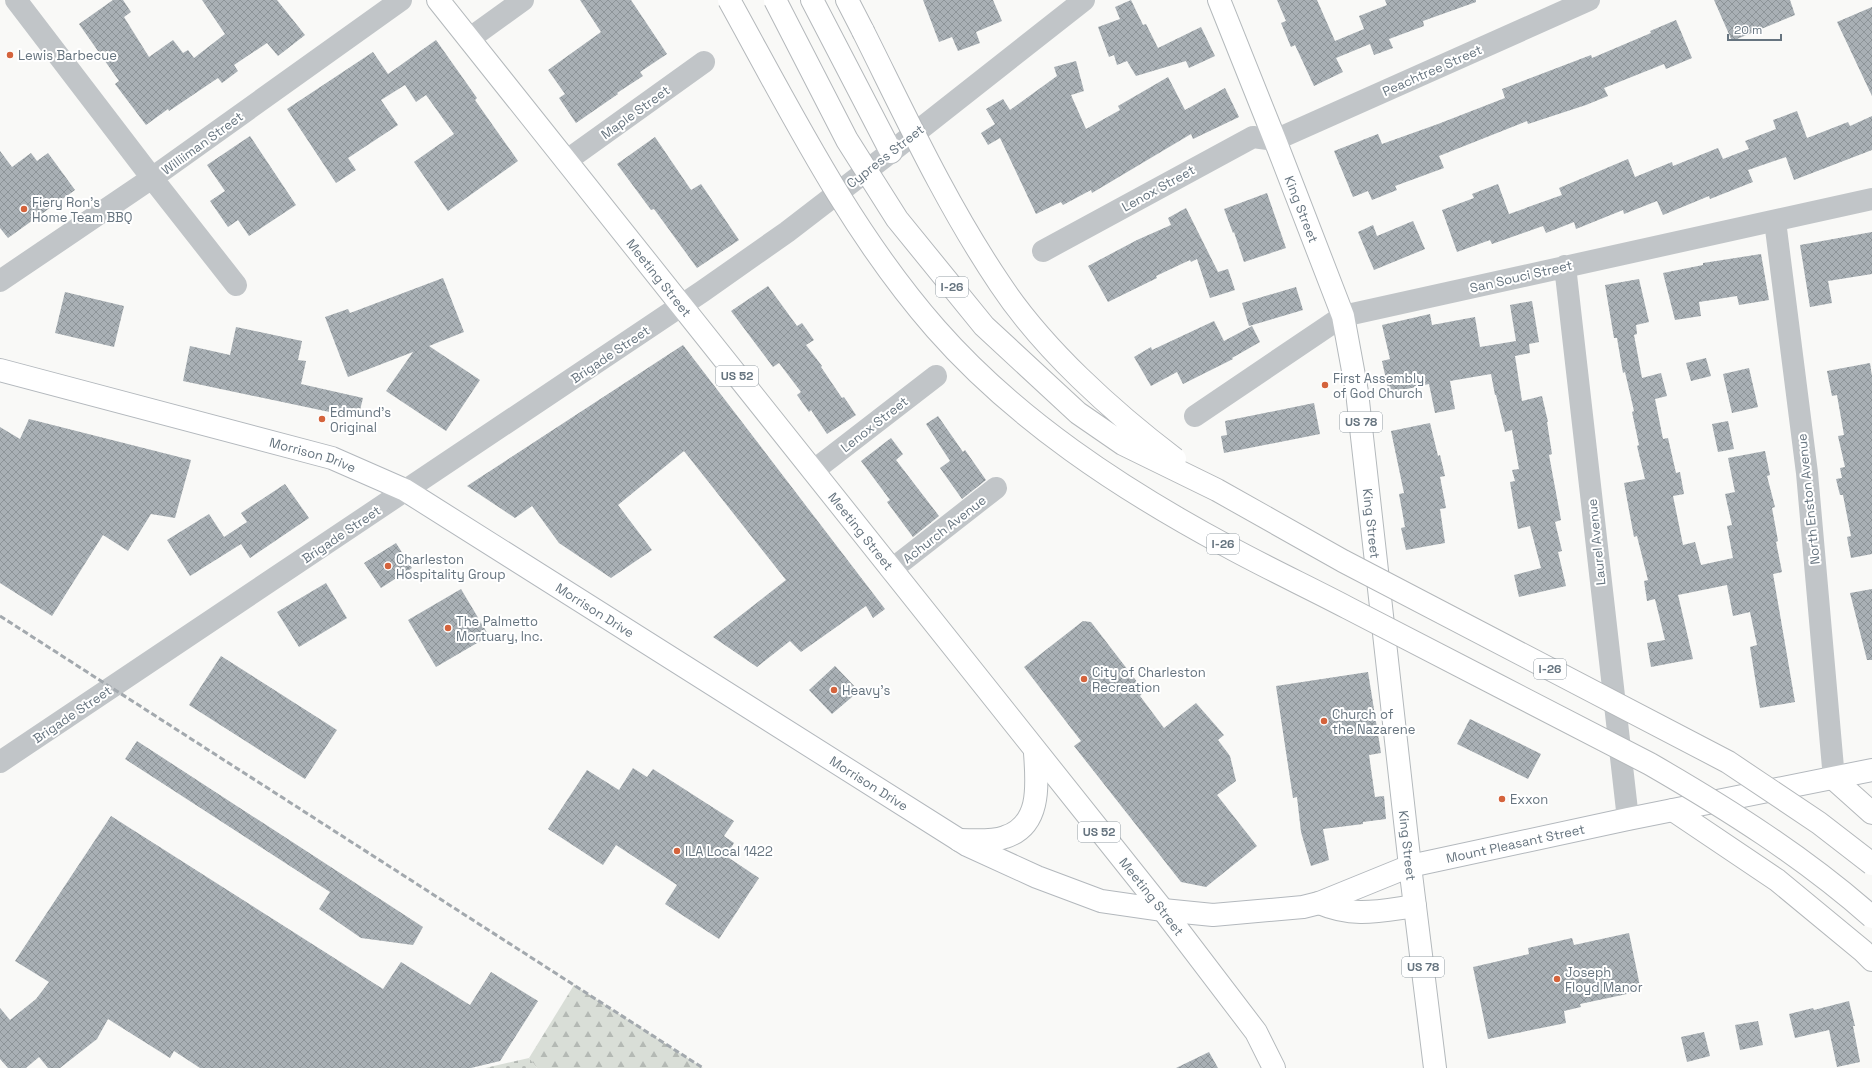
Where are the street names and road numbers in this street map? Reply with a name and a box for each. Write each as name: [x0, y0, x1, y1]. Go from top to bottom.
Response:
street label: Peachtree Street: [1380, 41, 1485, 100]
street label: Maple Street: [598, 82, 673, 143]
street label: Williiman Street: [158, 108, 247, 179]
street label: Cypress Street: [843, 121, 928, 192]
street label: Lenox Street: [1119, 161, 1198, 216]
street label: King Street: [1281, 173, 1322, 245]
street label: Meeting Street: [623, 236, 695, 320]
street label: San Souci Street: [1468, 256, 1574, 297]
road number: I-26: [936, 277, 968, 297]
street label: Brigade Street: [568, 322, 653, 387]
road number: US 52: [716, 366, 758, 386]
street label: Lenox Street: [837, 393, 912, 456]
road number: US 78: [1340, 412, 1382, 432]
street label: North Enston Avenue: [1793, 433, 1824, 565]
street label: Morrison Drive: [268, 434, 358, 476]
street label: King Street: [1359, 487, 1384, 560]
street label: Meeting Street: [824, 489, 897, 574]
street label: Achurch Avenue: [899, 492, 989, 567]
street label: Laurel Avenue: [1583, 498, 1609, 586]
street label: Brigade Street: [299, 502, 384, 567]
road number: I-26: [1207, 534, 1239, 554]
street label: Morrison Drive: [552, 579, 637, 642]
road number: I-26: [1534, 659, 1566, 679]
street label: Brigade Street: [30, 682, 115, 747]
street label: Morrison Drive: [826, 752, 911, 815]
street label: King Street: [1395, 809, 1420, 882]
street label: Mount Pleasant Street: [1444, 821, 1587, 867]
road number: US 52: [1078, 822, 1120, 842]
street label: Meeting Street: [1115, 854, 1188, 939]
road number: US 78: [1402, 957, 1444, 977]

